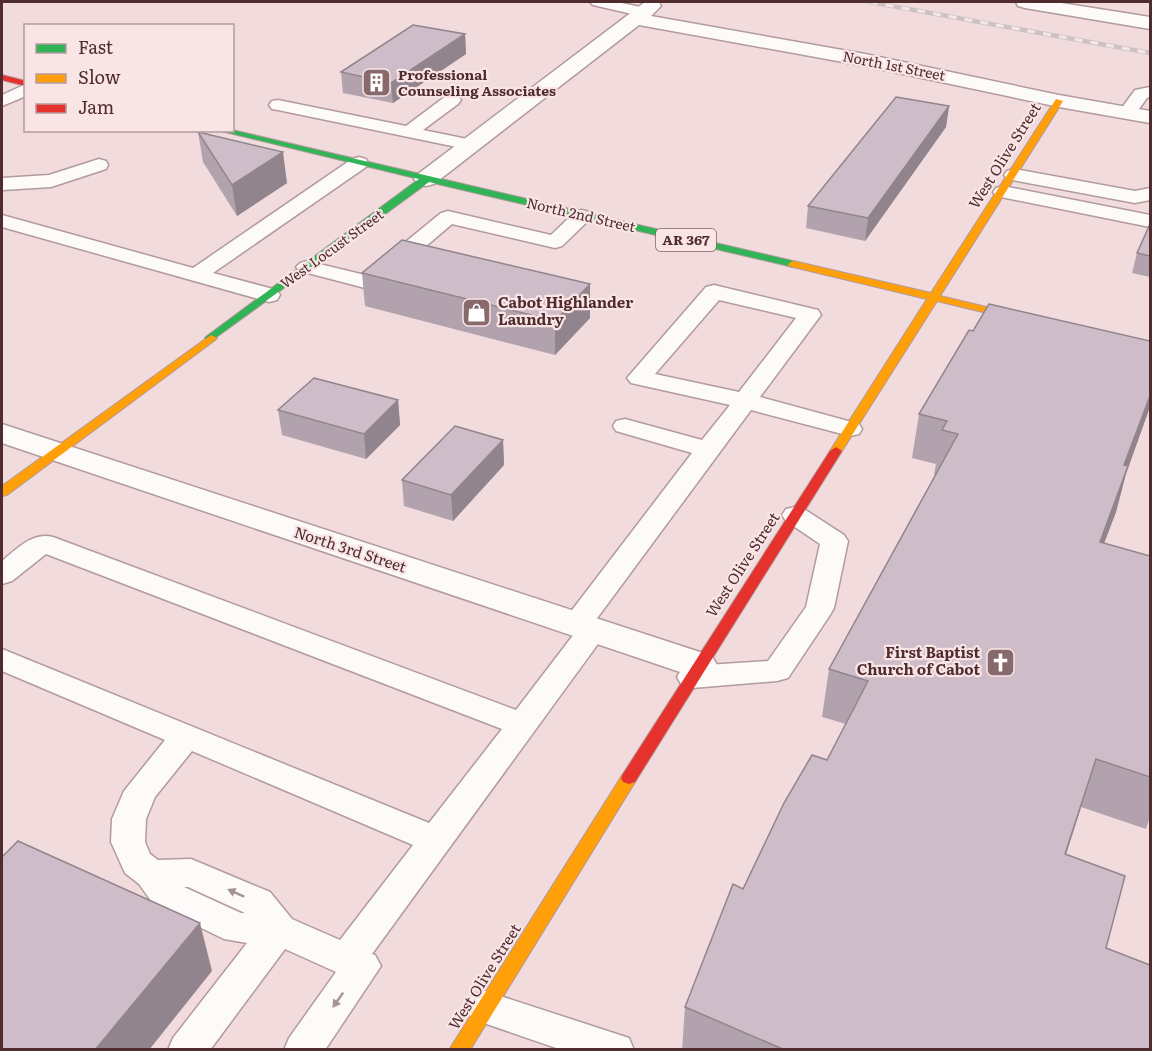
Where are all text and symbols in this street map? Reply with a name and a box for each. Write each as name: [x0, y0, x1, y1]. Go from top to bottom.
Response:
legend: [24, 24, 234, 132]
text: Fast: [78, 33, 114, 60]
street label: North 1st Street: [841, 45, 947, 85]
text: Slow: [78, 63, 121, 90]
place label: Professional Counseling Associates: [398, 64, 556, 100]
building icon: Professional Counseling Associates: [361, 67, 393, 99]
text: Jam: [78, 93, 114, 120]
street label: West Olive Street: [962, 98, 1046, 213]
street label: North 2nd Street: [525, 192, 638, 236]
street label: West Locust Street: [276, 204, 387, 293]
road number: AR 367: [656, 229, 716, 251]
place label: Cabot Highlander Laundry: [498, 290, 633, 330]
shop icon: Cabot Highlander Laundry: [461, 296, 493, 328]
street label: West Olive Street: [699, 507, 784, 621]
street label: North 3rd Street: [291, 520, 409, 578]
place label: First Baptist Church of Cabot: [857, 640, 980, 680]
church icon: First Baptist Church of Cabot: [985, 646, 1017, 678]
one-way arrow: [227, 888, 244, 897]
street label: West Olive Street: [442, 919, 526, 1034]
one-way arrow: [332, 991, 344, 1007]

